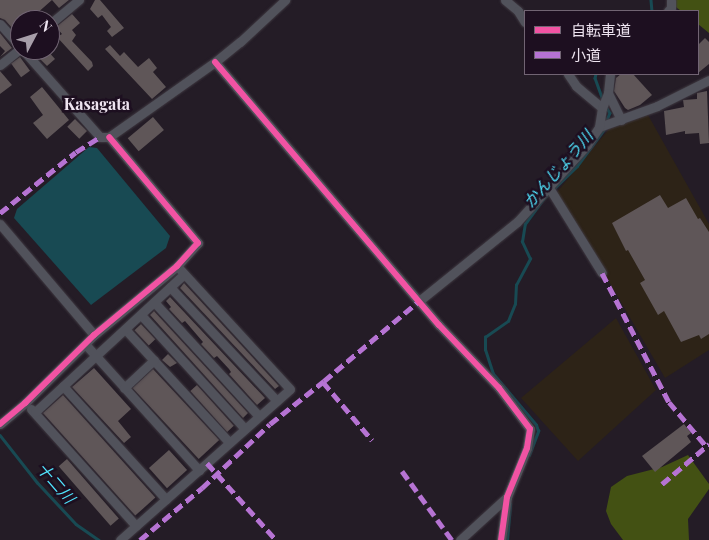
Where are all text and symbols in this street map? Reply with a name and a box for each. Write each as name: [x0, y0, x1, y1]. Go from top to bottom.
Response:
north arrow: [10, 10, 60, 60]
legend: [524, 10, 699, 75]
text: N: [36, 16, 57, 36]
text: 自転車道: [571, 20, 631, 40]
text: 小道: [571, 45, 601, 65]
district label: Kasagata: [64, 94, 130, 114]
water label: かんじょう川: [519, 126, 597, 212]
water label: 十二川: [33, 459, 79, 507]

